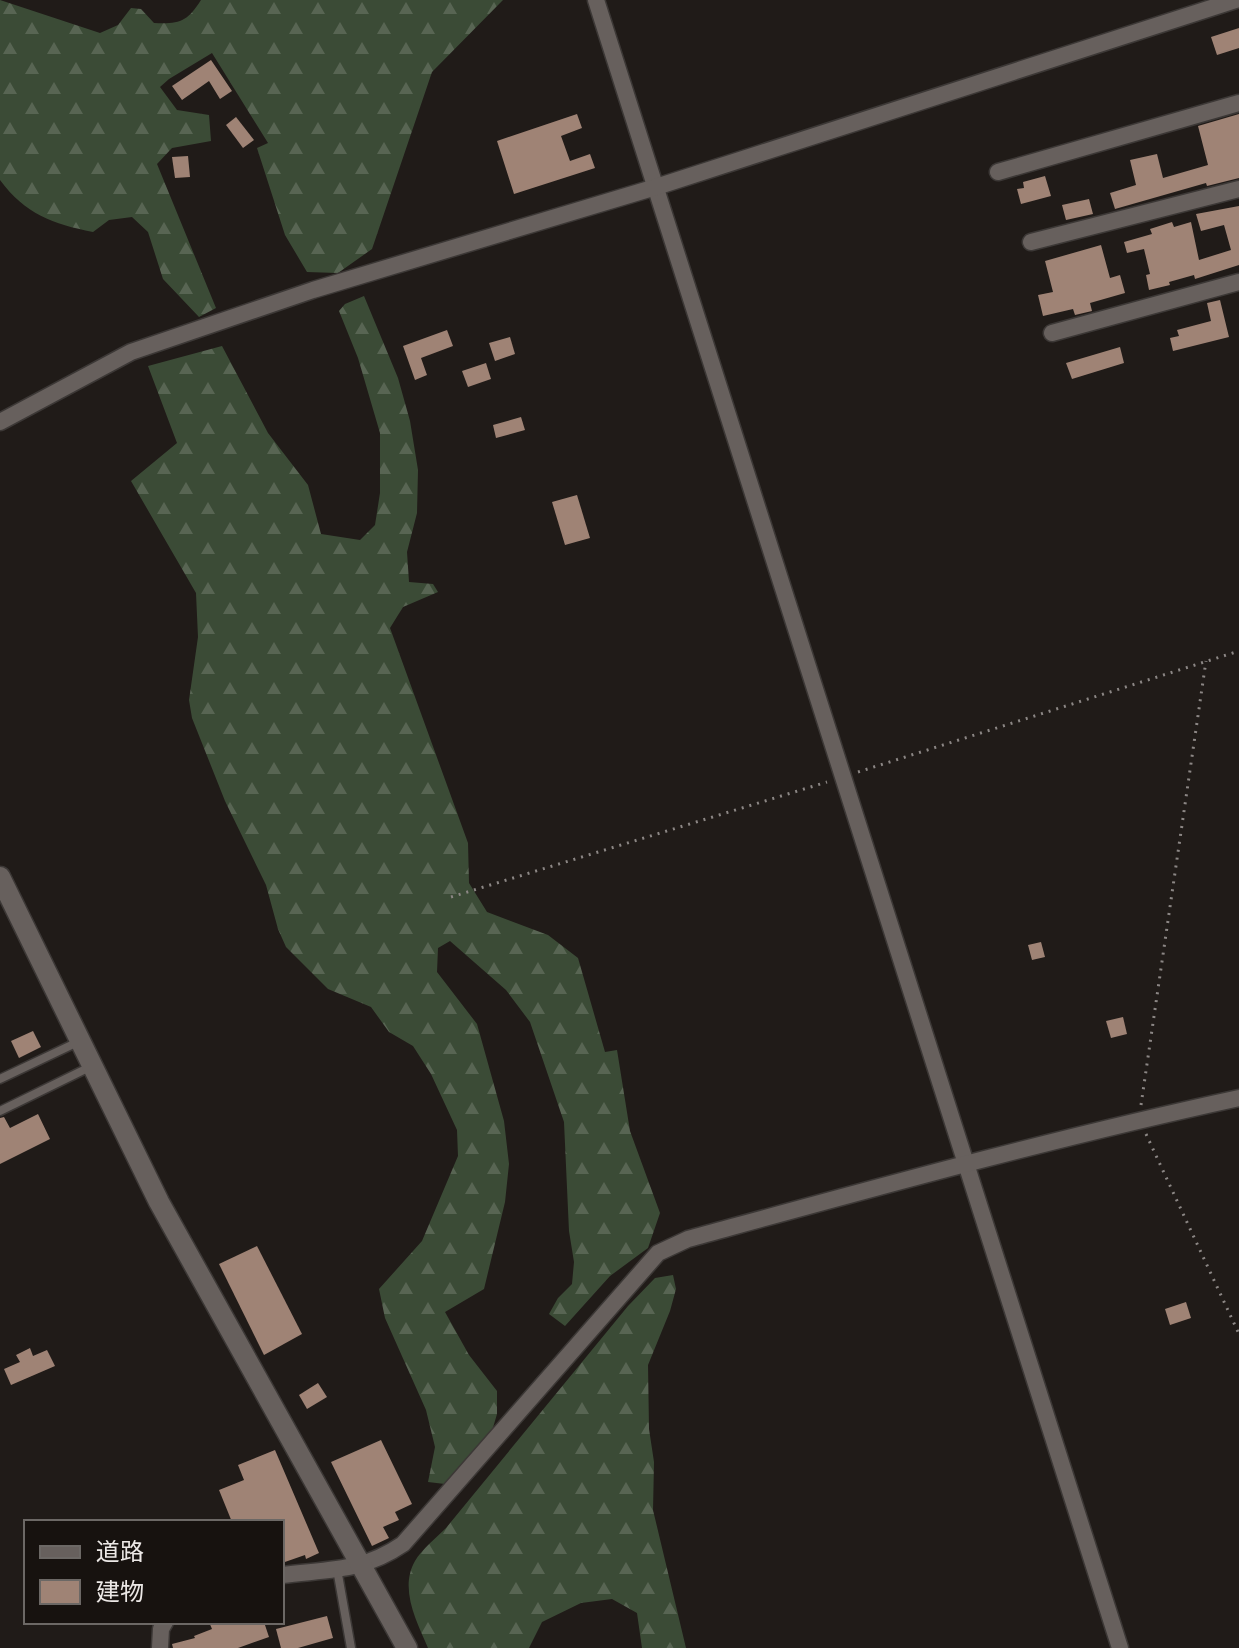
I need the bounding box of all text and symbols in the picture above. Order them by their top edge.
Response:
legend [24,1520,284,1624]
text: 道路 [96,1538,144,1566]
text: 建物 [96,1578,144,1606]

